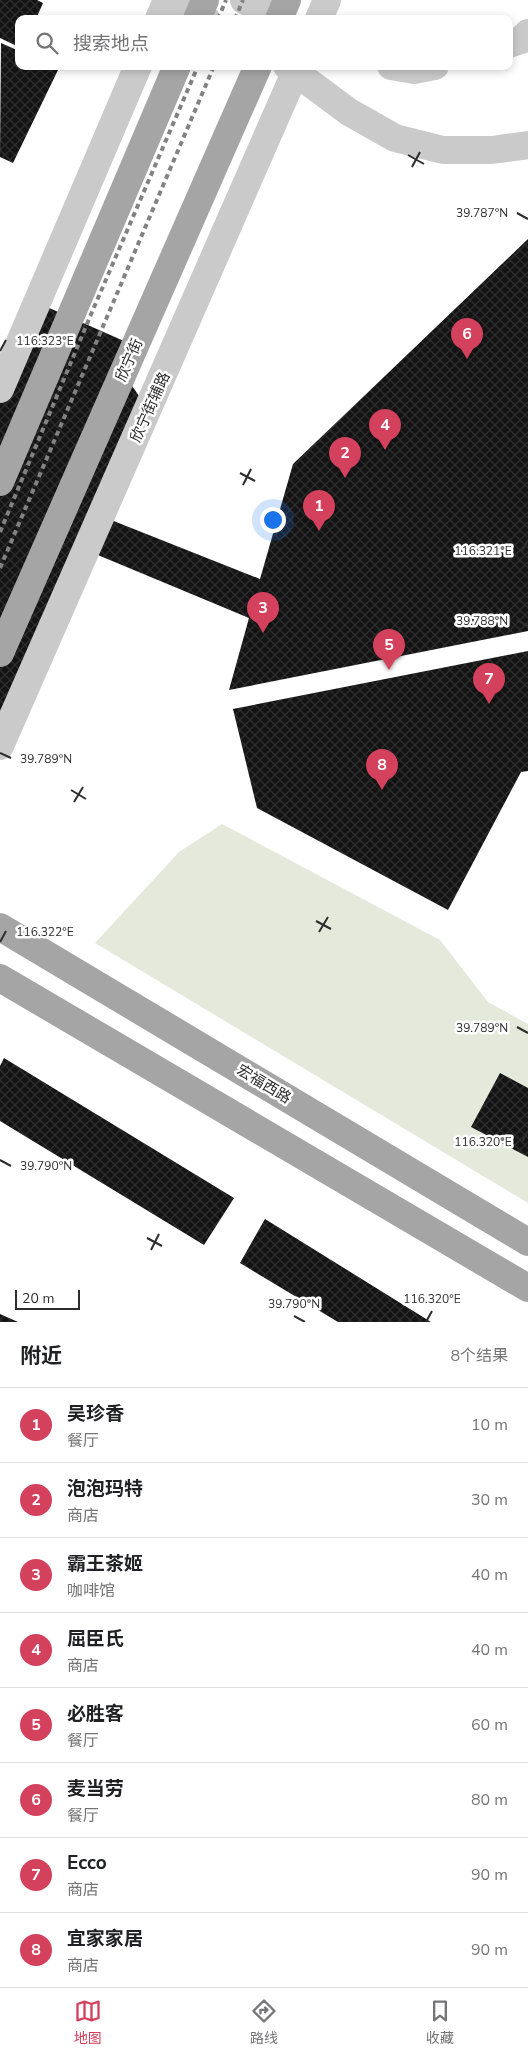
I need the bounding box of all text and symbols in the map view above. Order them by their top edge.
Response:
search box [15,15,513,70]
icon: search [33,29,61,57]
text: 搜索地点 [73,31,149,57]
text: 39.787°N [456,205,508,221]
pin: 6 [451,318,483,359]
text: 116.323°E [16,333,74,349]
street label: 欣宁街 [111,335,147,385]
street label: 欣宁街辅路 [126,369,174,445]
pin: 4 [369,409,401,450]
pin: 2 [329,437,361,478]
pin: 1 [303,490,335,531]
your location [260,507,286,533]
text: 116.321°E [454,543,512,559]
pin: 3 [247,592,279,633]
text: 39.788°N [456,613,508,629]
pin: 5 [373,629,405,670]
pin: 7 [473,663,505,704]
pin: 8 [366,749,398,790]
text: 39.789°N [20,751,72,767]
text: 116.322°E [16,924,74,940]
text: 39.789°N [456,1020,508,1036]
street label: 宏福西路 [233,1060,295,1108]
text: 116.320°E [454,1134,512,1150]
text: 39.790°N [20,1158,72,1174]
scale bar [15,1287,80,1310]
text: 20 m [22,1289,54,1308]
text: 116.320°E [403,1291,461,1307]
text: 39.790°N [268,1296,320,1312]
text: 附近 [20,1342,62,1370]
text: 8个结果 [450,1345,508,1367]
text: 吴珍香 [67,1401,124,1427]
text: 1 [31,1414,41,1436]
text: 10 m [471,1414,508,1436]
text: 餐厅 [67,1430,99,1452]
text: 泡泡玛特 [67,1476,143,1502]
text: 2 [31,1489,41,1511]
text: 30 m [471,1489,508,1511]
text: 商店 [67,1505,99,1527]
text: 霸王茶姬 [67,1551,143,1577]
text: 3 [31,1564,41,1586]
text: 40 m [471,1564,508,1586]
text: 咖啡馆 [67,1580,115,1602]
text: 屈臣氏 [67,1626,124,1652]
text: 4 [31,1639,41,1661]
text: 40 m [471,1639,508,1661]
text: 商店 [67,1655,99,1677]
text: 必胜客 [67,1701,124,1727]
text: 5 [31,1714,41,1736]
text: 60 m [471,1714,508,1736]
text: 餐厅 [67,1730,99,1752]
text: 麦当劳 [67,1776,124,1802]
text: 6 [31,1789,41,1811]
text: 80 m [471,1789,508,1811]
text: 餐厅 [67,1805,99,1827]
text: Ecco [67,1850,107,1876]
text: 7 [31,1864,41,1886]
text: 90 m [471,1864,508,1886]
text: 商店 [67,1879,99,1901]
text: 宜家家居 [67,1926,143,1952]
text: 8 [31,1939,41,1961]
text: 90 m [471,1939,508,1961]
text: 商店 [67,1955,99,1977]
tab: 地图 [74,1997,102,2048]
tab: 路线 [250,1997,278,2048]
tab: 收藏 [426,1997,454,2048]

